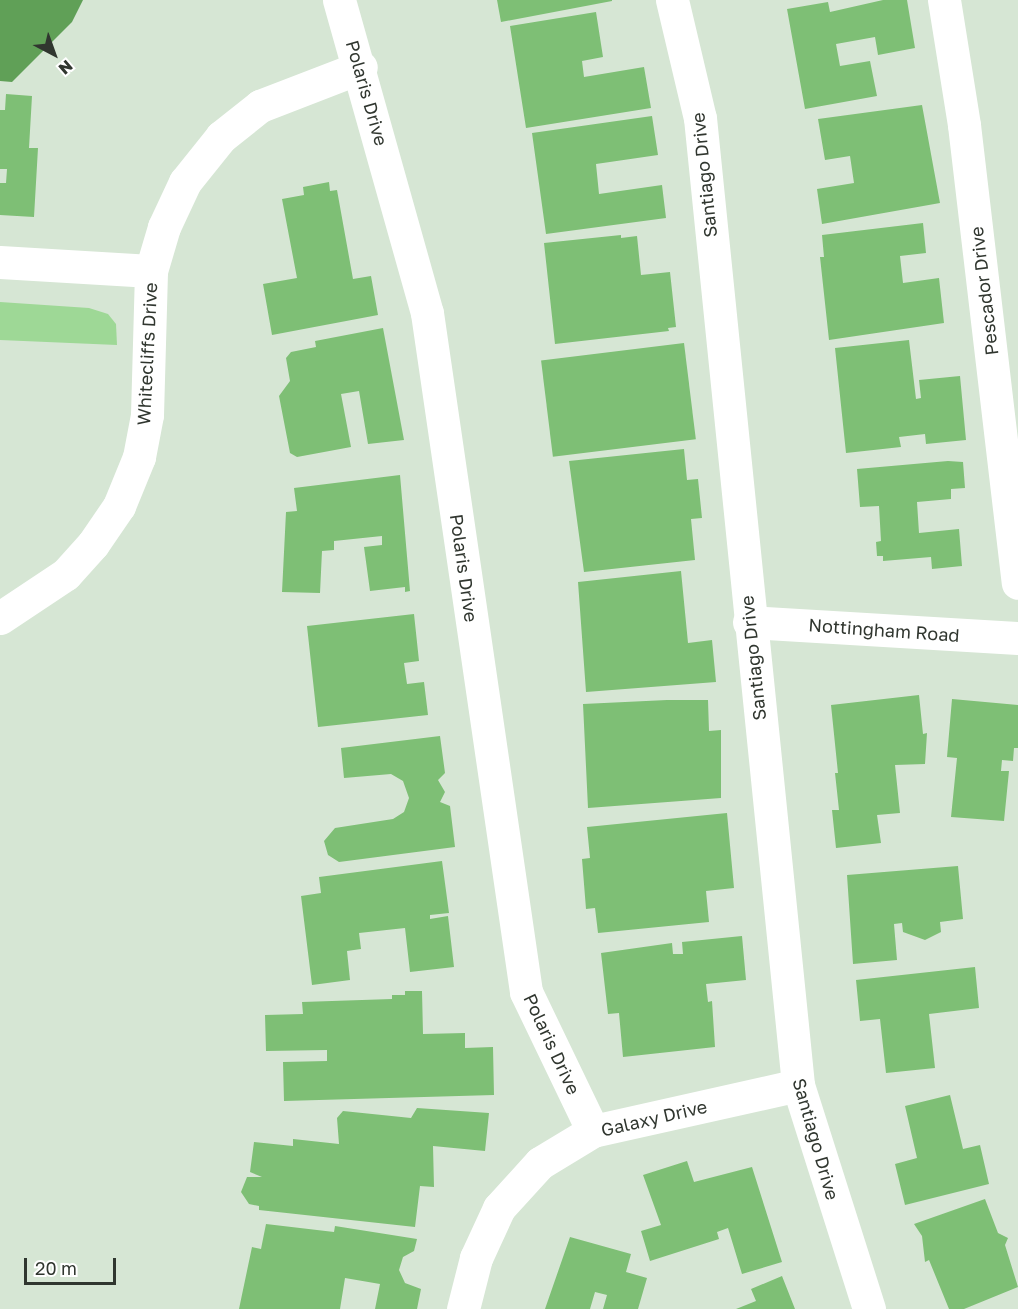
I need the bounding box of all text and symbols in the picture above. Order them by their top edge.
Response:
north arrow [24,24,84,84]
street label: Polaris Drive [342,38,392,148]
text: N [55,56,77,79]
street label: Santiago Drive [687,111,721,239]
street label: Pescador Drive [965,225,1003,357]
street label: Whitecliffs Drive [132,282,162,426]
street label: Polaris Drive [446,513,482,623]
street label: Santiago Drive [736,594,770,722]
street label: Nottingham Road [808,614,960,646]
street label: Polaris Drive [519,990,585,1098]
street label: Santiago Drive [788,1076,844,1202]
street label: Galaxy Drive [599,1095,709,1141]
scale bar [27,1246,118,1284]
text: 20 m [35,1257,77,1279]

